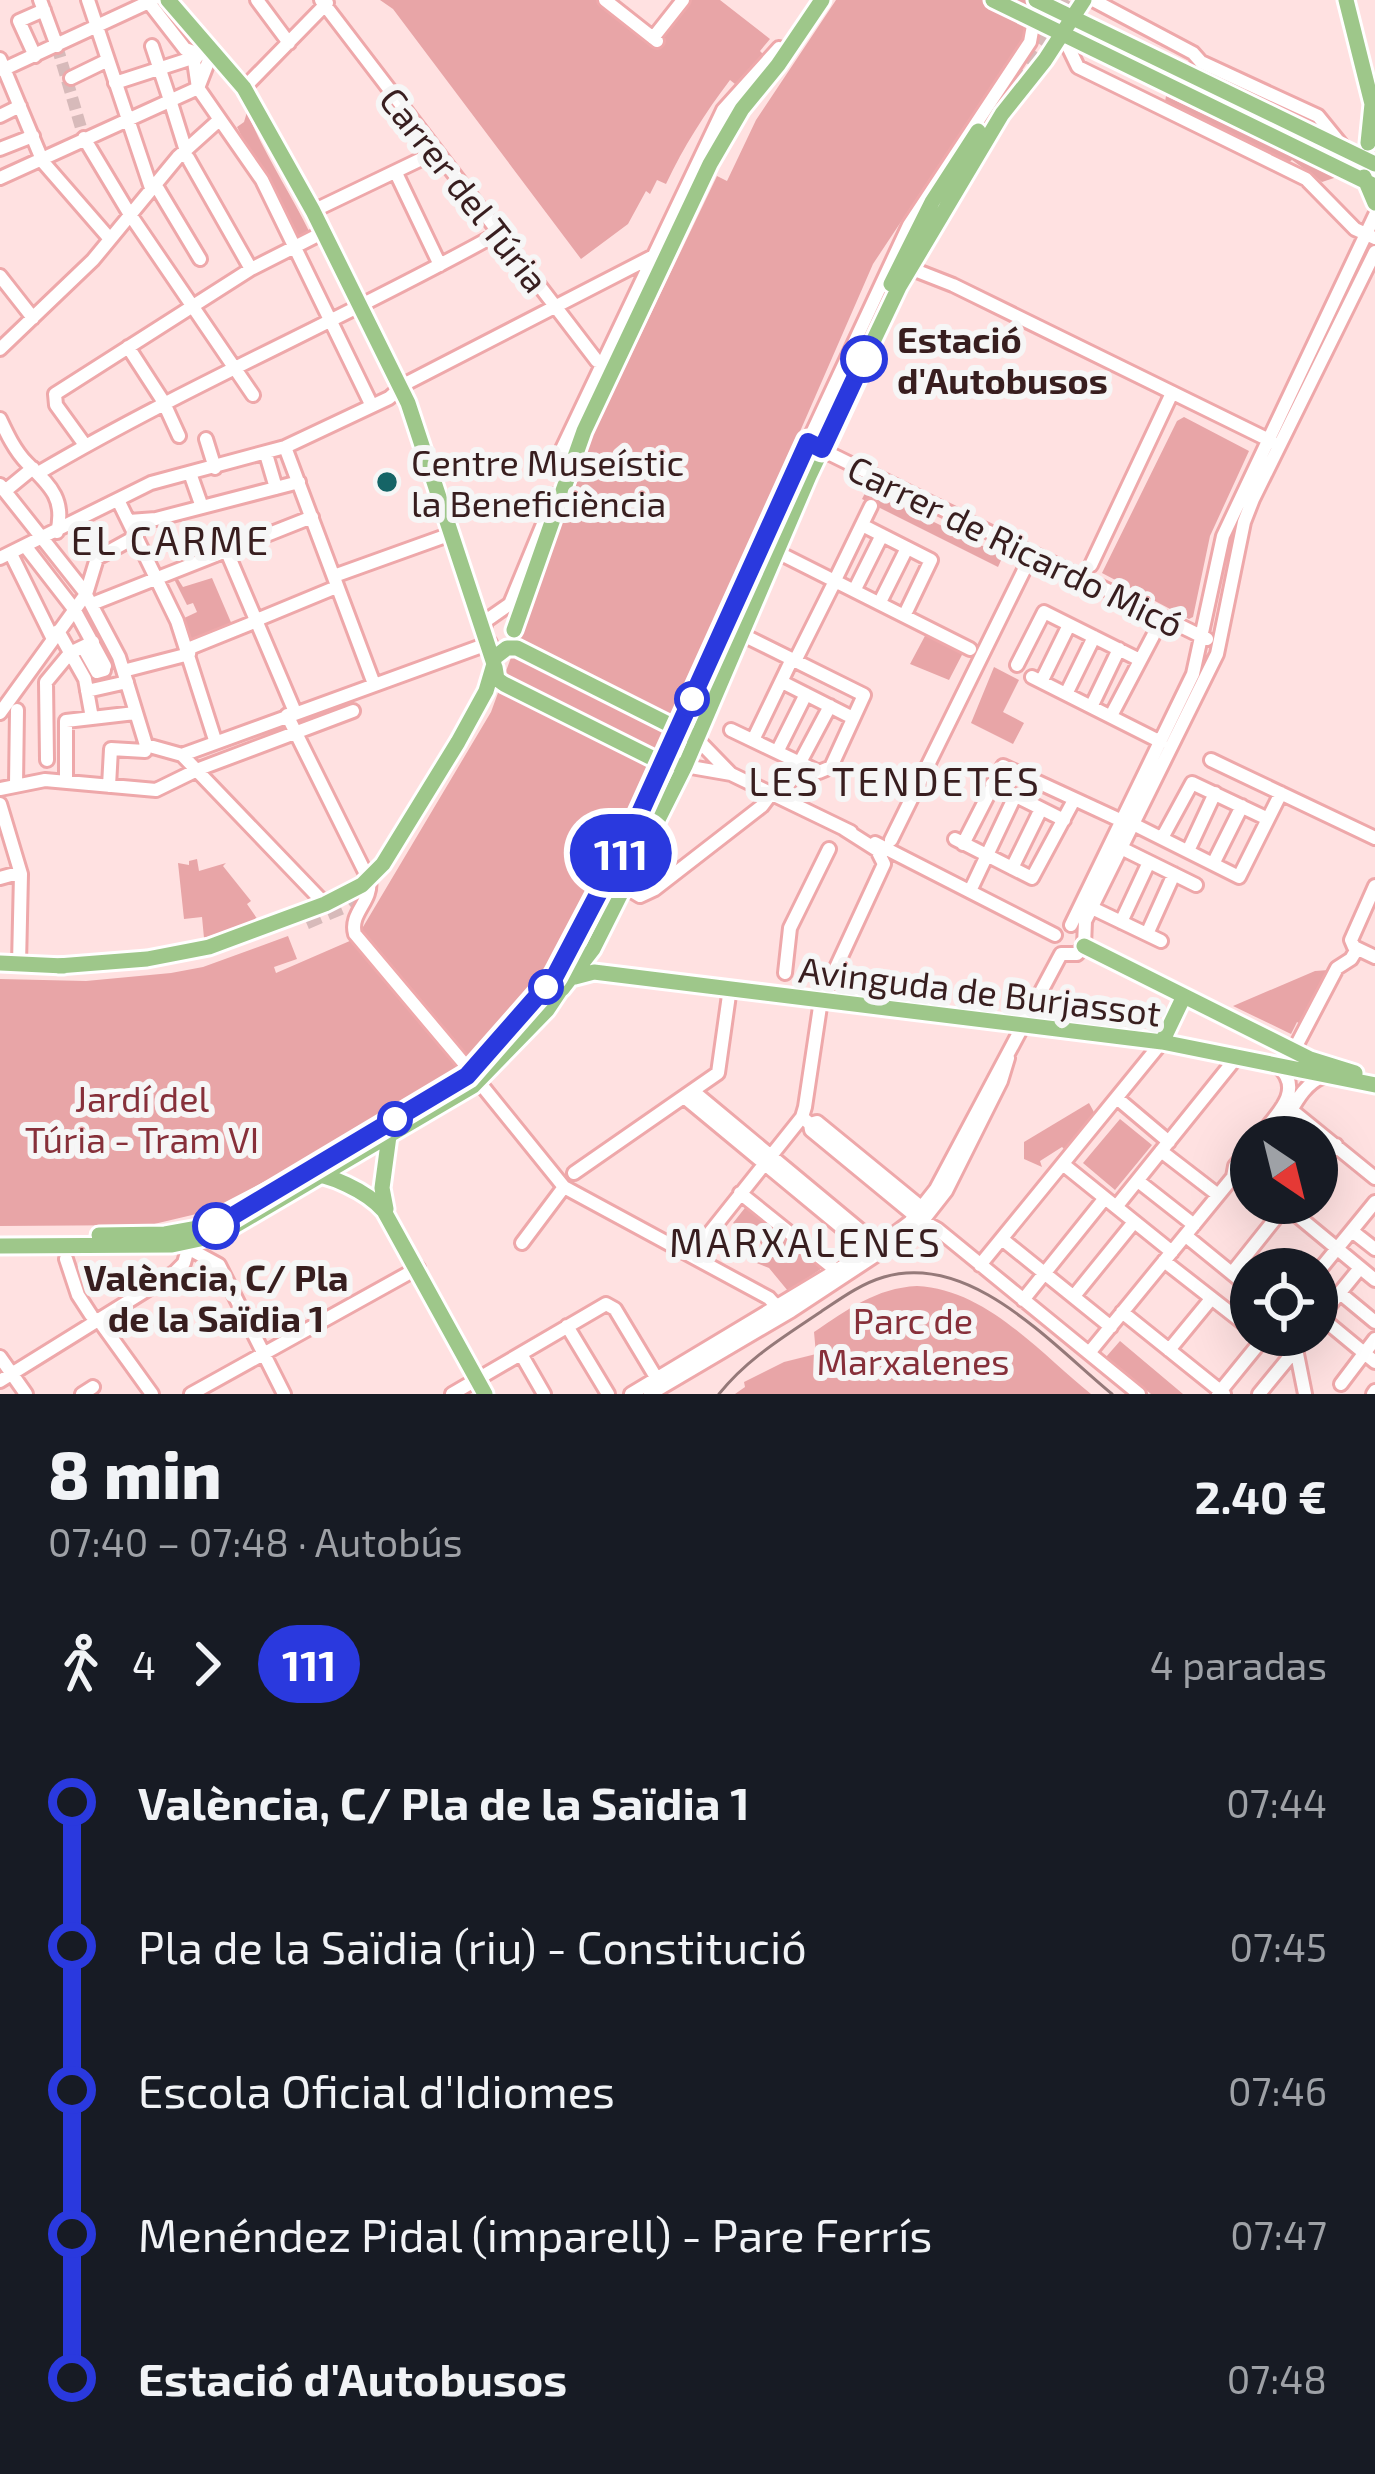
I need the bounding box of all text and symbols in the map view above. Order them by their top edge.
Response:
street label: Carrer del Túria [372,78,558,300]
place label: Estació d'Autobusos [897,317,1108,401]
marker: Estació d'Autobusos [842,337,886,381]
place label: Centre Museístic la Beneficiència [411,440,684,524]
street label: Carrer de Ricardo Micó [841,445,1191,645]
marker: Centre Museístic la Beneficiència [374,469,400,495]
district label: EL CARME [71,516,271,563]
unlabelled marker [676,683,708,715]
district label: LES TENDETES [748,757,1042,804]
line badge: 111 [552,814,690,892]
text: 111 [594,828,648,878]
street label: Avinguda de Burjassot [797,946,1163,1034]
unlabelled marker [530,971,562,1003]
park label: Jardí del Túria - Tram VI [25,1076,259,1160]
unlabelled marker [379,1103,411,1135]
north arrow [1230,1116,1338,1224]
map controls [1230,1116,1338,1356]
marker: València, C/ Pla de la Saïdia 1 [194,1204,238,1248]
district label: MARXALENES [669,1218,943,1265]
button: locate [1230,1248,1338,1356]
place label: València, C/ Pla de la Saïdia 1 [84,1255,349,1339]
park label: Parc de Marxalenes [816,1298,1010,1382]
text: 8 min [48,1433,222,1512]
text: 2.40 € [1194,1469,1327,1523]
text: 07:40 – 07:48 · Autobús [48,1518,462,1565]
icon: walk [48,1631,114,1697]
icon: forward [174,1631,240,1697]
text: 111 [282,1639,336,1689]
text: 4 [132,1641,156,1688]
text: 4 paradas [1150,1641,1327,1688]
text: València, C/ Pla de la Saïdia 1 [138,1775,750,1829]
text: 07:44 [1226,1779,1327,1826]
text: Pla de la Saïdia (riu) - Constitució [138,1919,807,1973]
text: 07:45 [1229,1923,1327,1970]
text: Escola Oficial d'Idiomes [138,2063,615,2117]
text: 07:46 [1228,2067,1327,2114]
text: Menéndez Pidal (imparell) - Pare Ferrís [138,2207,932,2261]
text: 07:47 [1230,2211,1327,2258]
text: Estació d'Autobusos [138,2351,567,2405]
text: 07:48 [1227,2355,1327,2402]

